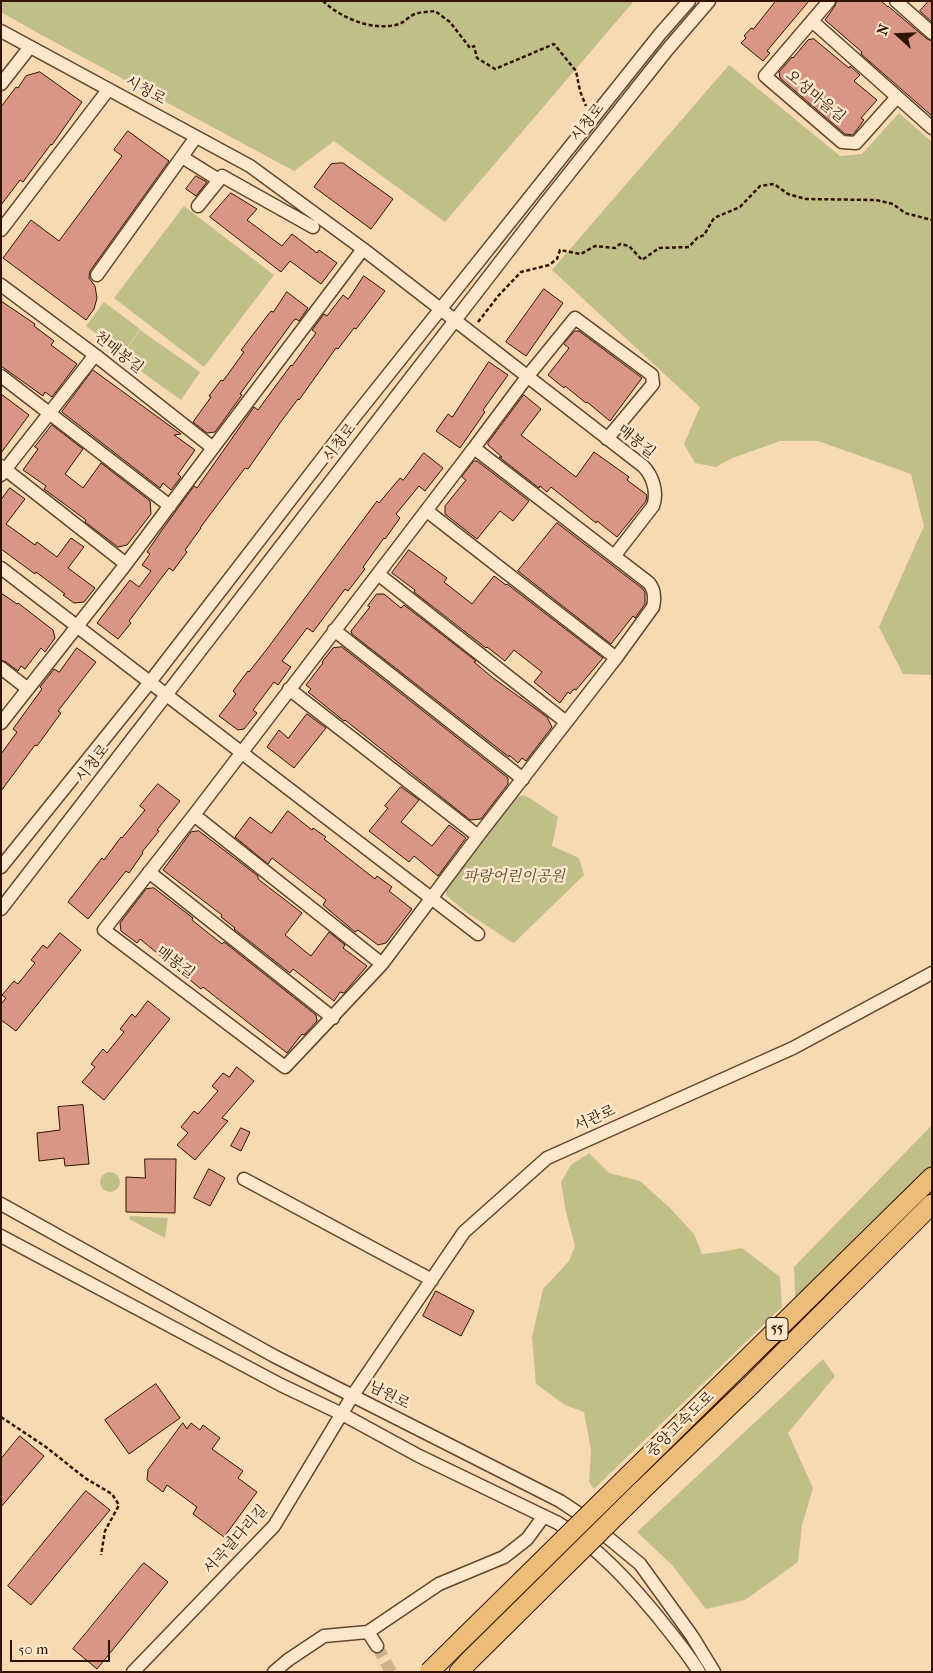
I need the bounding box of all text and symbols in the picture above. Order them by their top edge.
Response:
north arrow [873,10,923,60]
text: N [874,22,893,38]
street label: 오성마을길 [781,67,849,127]
street label: 시청로 [122,73,168,109]
street label: 시청로 [568,100,608,146]
street label: 천매봉길 [90,328,146,378]
street label: 시청로 [320,420,360,466]
street label: 매봉길 [613,421,659,463]
street label: 시청로 [73,741,113,787]
park label: 파랑어린이공원 [463,868,565,886]
street label: 매봉길 [152,943,198,983]
street label: 서관로 [571,1102,619,1136]
road number: 55 [766,1318,788,1340]
street label: 남원로 [366,1378,412,1414]
street label: 중앙고속도로 [643,1388,719,1462]
street label: 서곡널다리길 [200,1502,272,1578]
scale bar [12,1630,112,1662]
text: 50 m [18,1640,48,1658]

